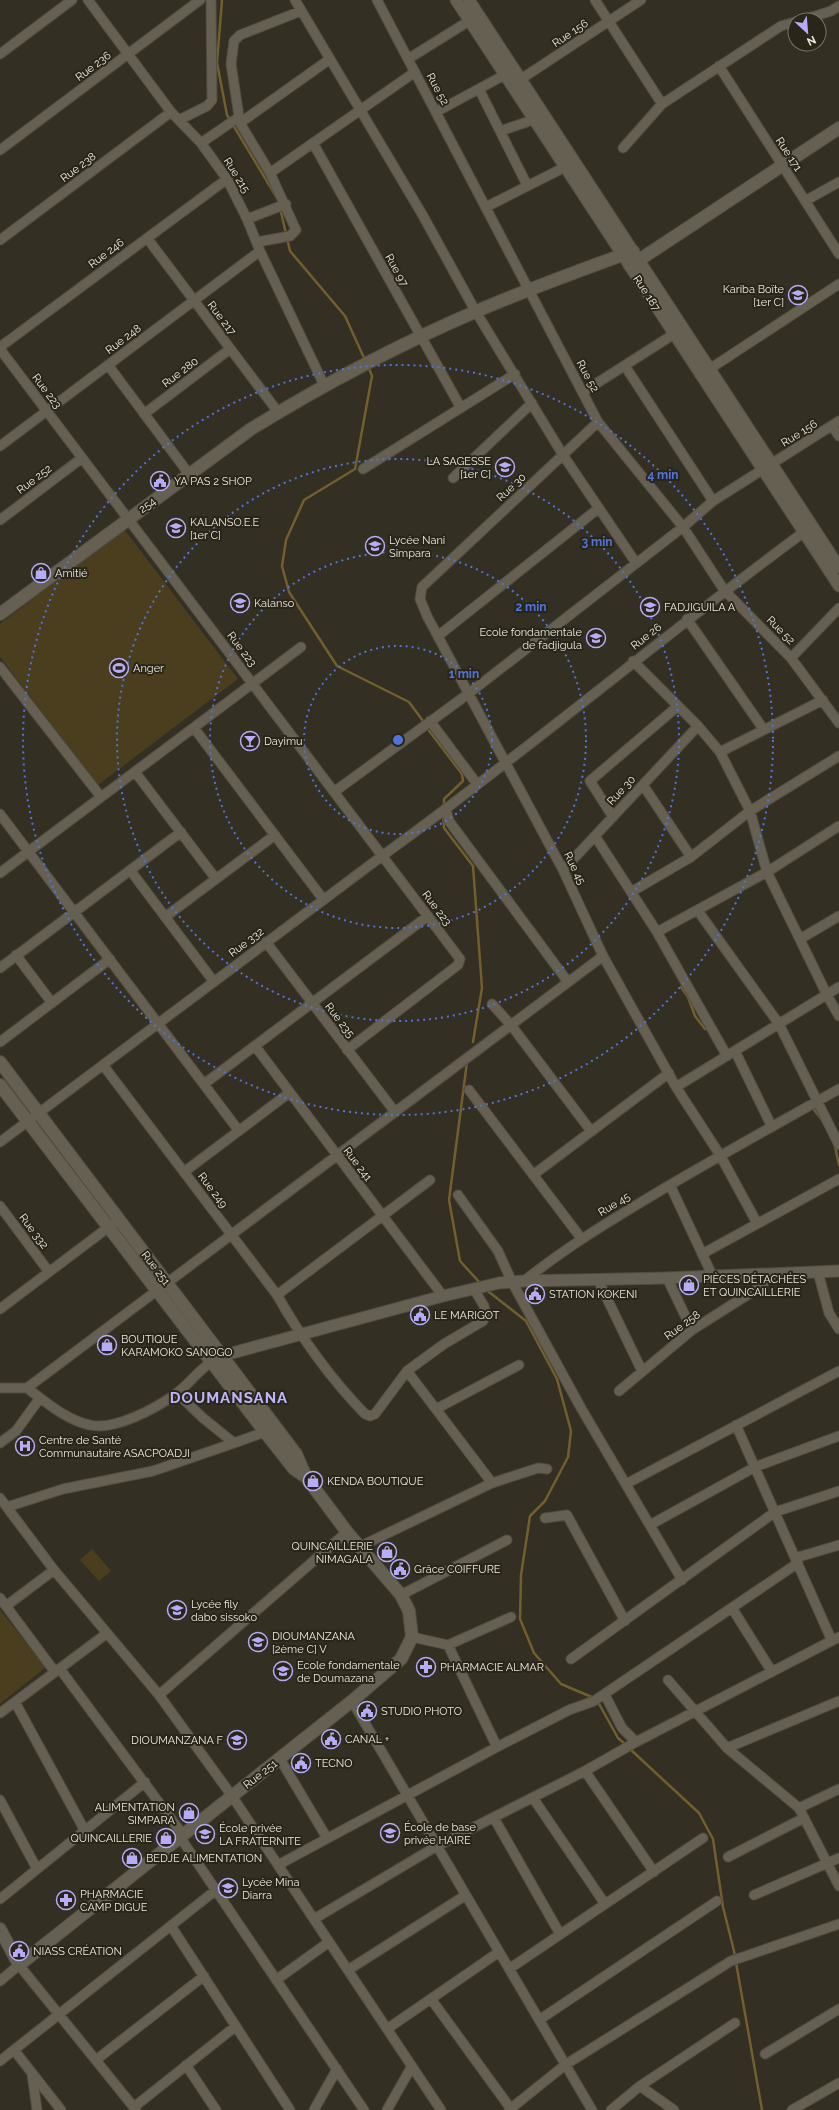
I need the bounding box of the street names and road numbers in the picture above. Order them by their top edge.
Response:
street label: Rue 156 [550,17,591,50]
street label: Rue 236 [73,49,114,84]
street label: Rue 52 [424,71,452,108]
street label: Rue 171 [773,135,805,174]
street label: Rue 238 [58,150,99,185]
street label: Rue 215 [221,155,253,195]
street label: Rue 246 [86,236,127,271]
street label: Rue 97 [382,252,411,289]
street label: Rue 187 [630,273,663,314]
street label: Rue 217 [205,299,239,338]
street label: Rue 248 [103,322,144,357]
street label: Rue 280 [160,354,201,390]
street label: Rue 52 [574,358,602,395]
street label: Rue 223 [29,371,64,411]
street label: Rue 156 [779,417,820,450]
street label: Rue 252 [14,462,55,497]
street label: Rue 30 [494,470,529,504]
street label: 254 [136,495,158,516]
street label: Rue 52 [764,614,798,647]
street label: Rue 26 [628,620,664,652]
street label: Rue 223 [224,629,259,669]
street label: Rue 30 [605,773,638,808]
street label: Rue 45 [561,850,588,887]
street label: Rue 223 [419,888,454,928]
street label: Rue 332 [226,925,267,960]
street label: Rue 235 [322,1000,357,1040]
street label: Rue 241 [341,1145,375,1184]
street label: Rue 249 [195,1170,230,1211]
street label: Rue 45 [596,1190,633,1219]
street label: Rue 332 [16,1211,51,1252]
street label: Rue 251 [139,1249,173,1288]
street label: Rue 258 [662,1308,703,1343]
street label: Rue 251 [241,1757,280,1792]

